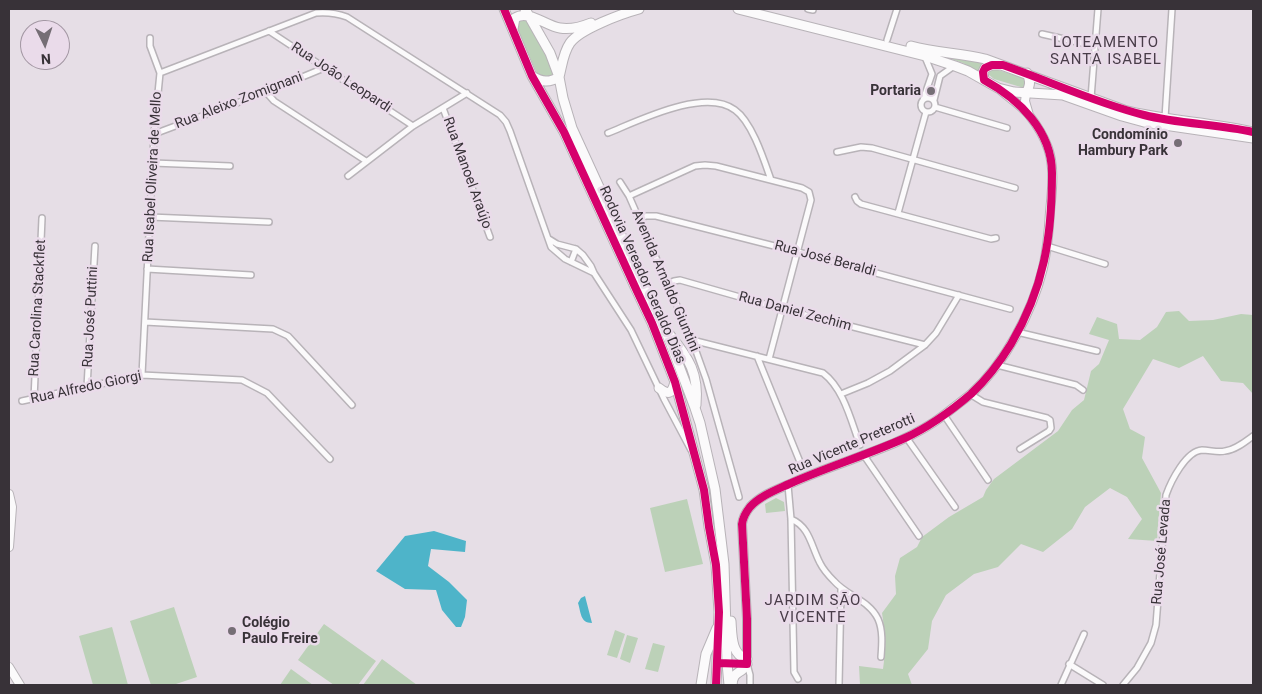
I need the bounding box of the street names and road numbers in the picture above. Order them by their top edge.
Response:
street label: Rua João Leopardi [288,39,394,117]
street label: Rua Aleixo Zomignani [173,69,305,133]
street label: Rua Isabel Oliveira de Mello [140,91,166,263]
street label: Rua Manoel Araújo [439,115,495,231]
street label: Rodovia Vereador Geraldo Dias [595,184,689,366]
street label: Avenida Arnaldo Giuntini [627,208,703,354]
street label: Rua José Beraldi [773,237,877,281]
street label: Rua Carolina Stackflet [26,239,50,377]
street label: Rua José Puttini [80,266,102,368]
street label: Rua Daniel Zechim [737,289,853,335]
street label: Rua Alfredo Giorgi [29,368,143,408]
street label: Rua Vicente Preterotti [786,411,918,479]
street label: Rua José Levada [1149,498,1175,606]

